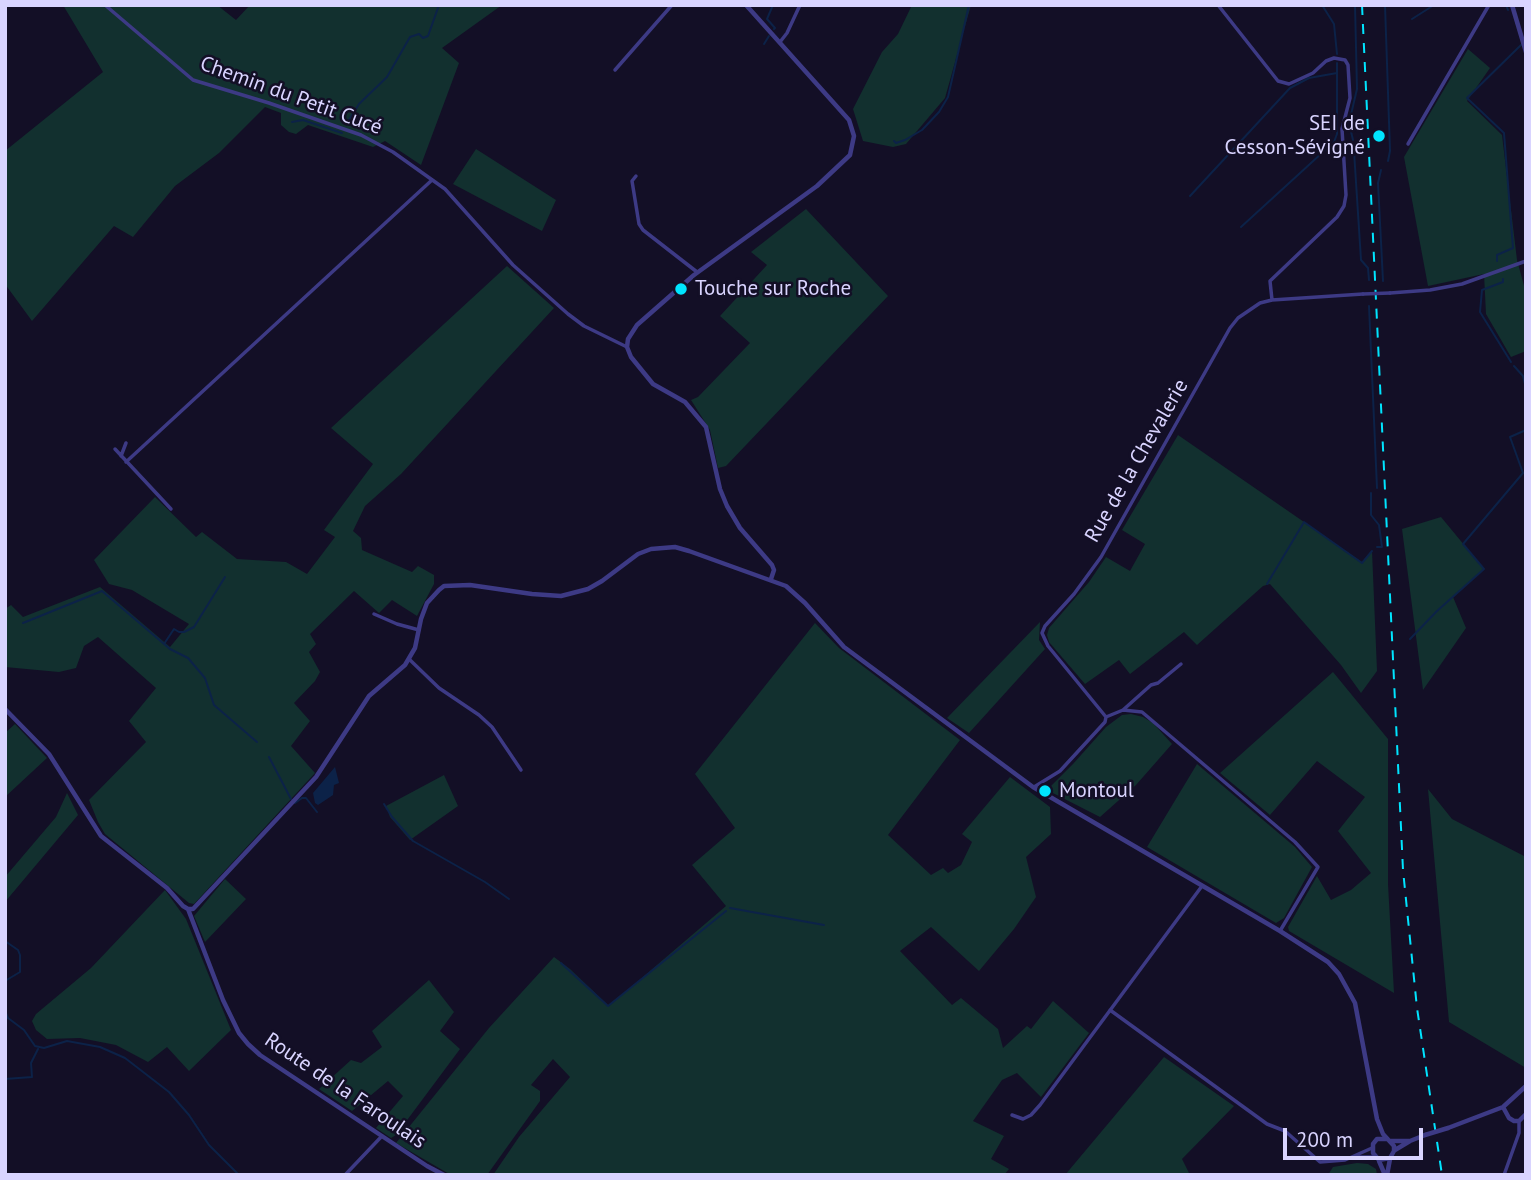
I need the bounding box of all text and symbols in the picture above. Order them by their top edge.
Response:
street label: Chemin du Petit Cucé [197,51,385,141]
place label: SEI de Cesson-Sévigné [1225,111,1365,161]
marker: SEI de Cesson-Sévigné [1371,128,1387,144]
place label: Touche sur Roche [695,276,851,302]
marker: Touche sur Roche [673,281,689,297]
street label: Rue de la Chevalerie [1080,375,1194,547]
place label: Montoul [1059,778,1134,804]
marker: Montoul [1037,783,1053,799]
street label: Route de la Faroulais [260,1028,430,1154]
scale bar [1286,1114,1426,1158]
text: 200 m [1296,1126,1353,1153]

